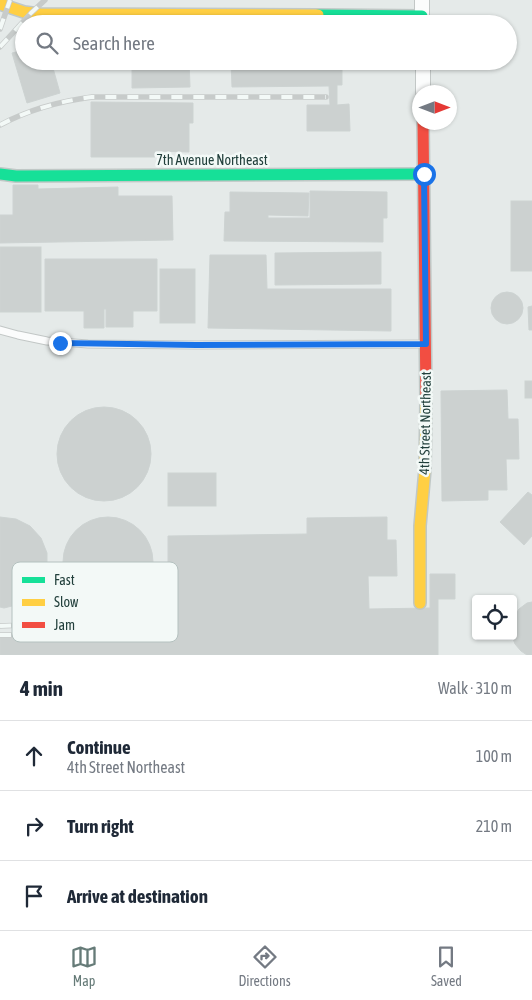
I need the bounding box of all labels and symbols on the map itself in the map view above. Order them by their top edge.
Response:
north arrow [412,85,457,130]
street label: 7th Avenue Northeast [156,152,268,168]
route start [413,163,436,186]
route end [49,332,72,355]
street label: 4th Street Northeast [416,371,434,475]
legend [12,562,178,642]
text: Fast [54,572,75,588]
text: Slow [54,594,79,610]
text: Jam [54,617,75,633]

